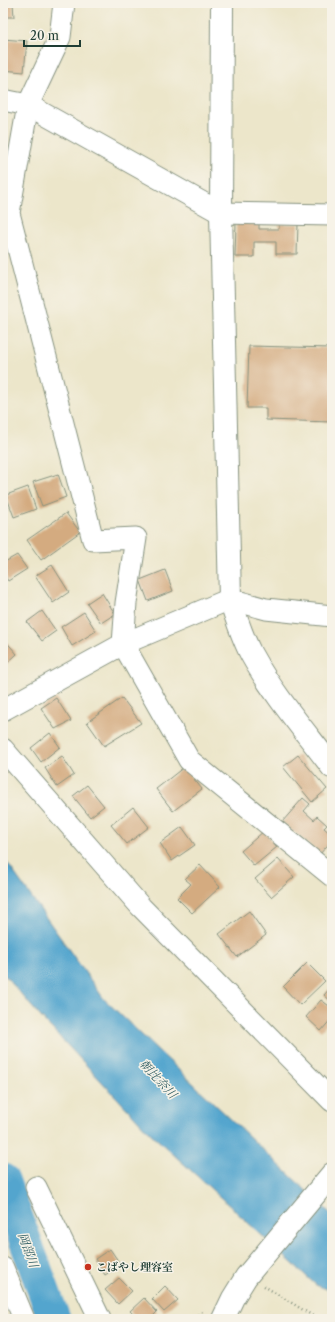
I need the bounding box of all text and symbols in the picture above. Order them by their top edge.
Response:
scale bar [24,22,80,48]
text: 20 m [30,28,59,43]
water label: 朝比奈川 [137,1056,182,1103]
water label: 岡部川 [15,1230,42,1271]
place label: こばやし理容室 [96,1260,173,1274]
marker: こばやし理容室 [83,1262,93,1272]

